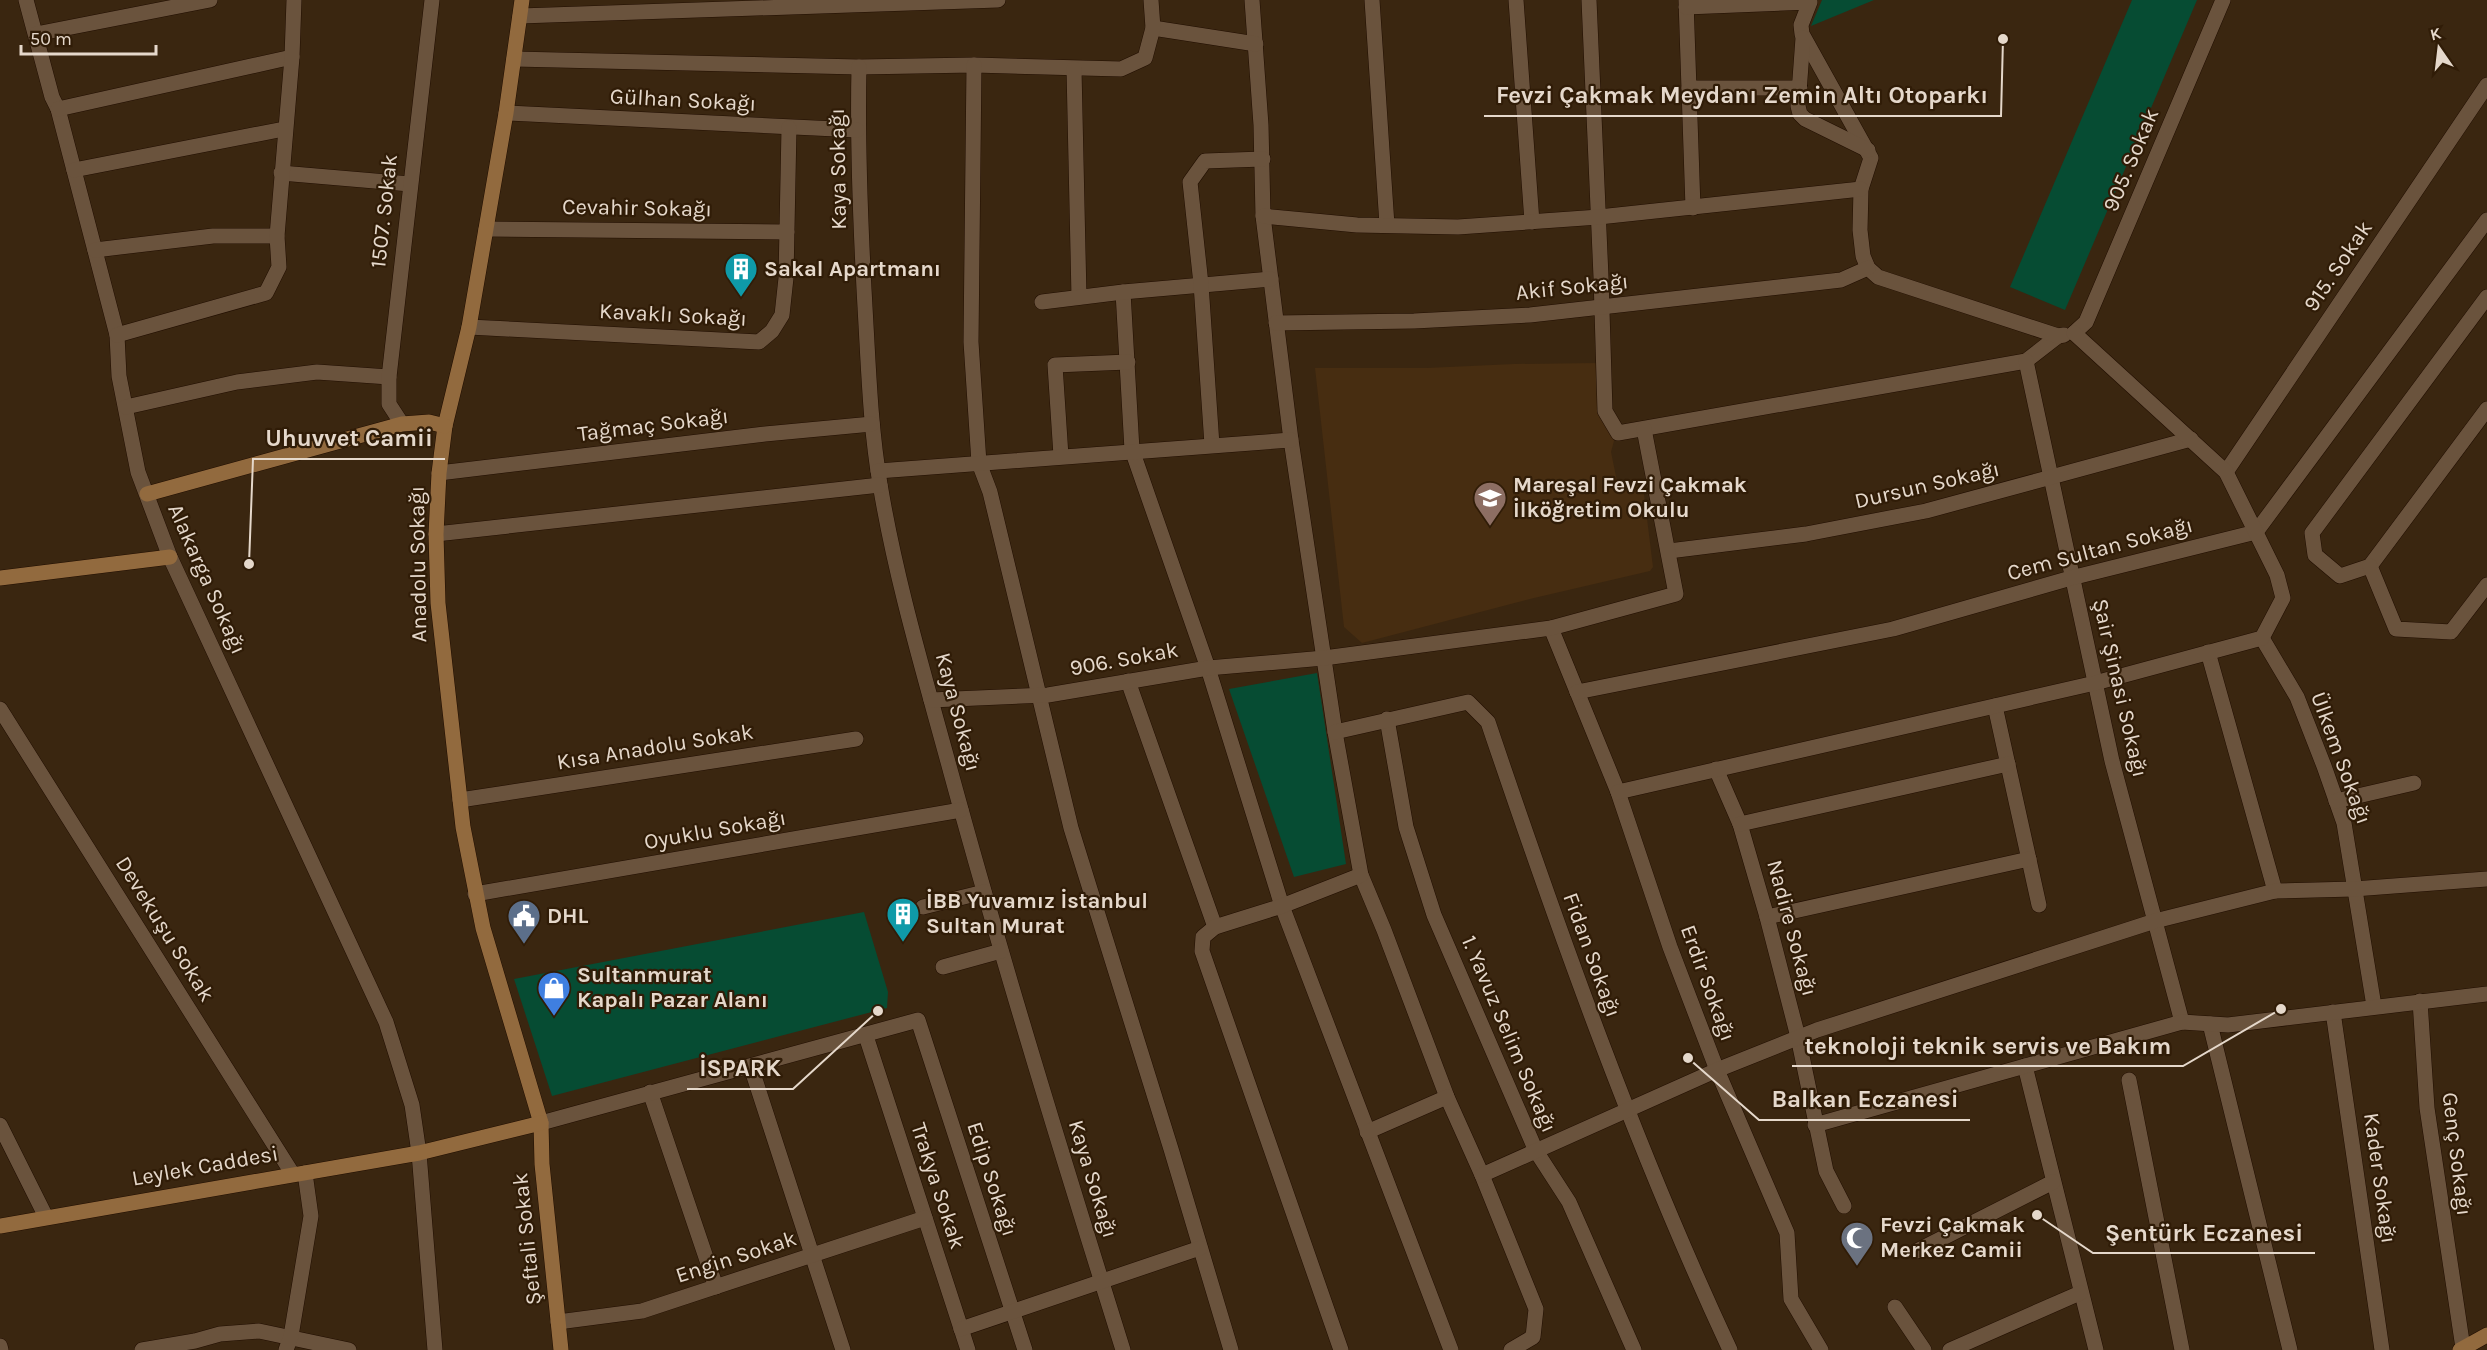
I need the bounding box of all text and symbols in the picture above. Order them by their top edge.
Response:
scale bar [21,18,156,56]
north arrow [2409,18,2469,78]
text: K [2428,23,2443,44]
text: 50 m [30,28,72,50]
callout: Fevzi Çakmak Meydanı Zemin Altı Otoparkı [1484,74,2001,116]
text: Fevzi Çakmak Meydanı Zemin Altı Otoparkı [1496,81,1988,109]
street label: Gülhan Sokağı [609,83,757,117]
street label: 905. Sokak [2098,104,2164,216]
street label: Kaya Sokağı [824,108,852,230]
street label: 1507. Sokak [365,153,403,269]
street label: Cevahir Sokağı [562,194,712,222]
street label: 915. Sokak [2298,216,2378,316]
building icon: Sakal Apartmanı [723,251,759,298]
place label: Sakal Apartmanı [764,256,941,282]
street label: Akif Sokağı [1514,268,1630,306]
street label: Kavaklı Sokağı [599,298,747,332]
street label: Tağmaç Sokağı [576,403,730,447]
callout: Uhuvvet Camii [253,417,445,459]
text: Uhuvvet Camii [265,424,433,452]
street label: Dursun Sokağı [1852,456,2002,514]
place label: Mareşal Fevzi Çakmak İlköğretim Okulu [1513,472,1747,523]
school or university icon: Mareşal Fevzi Çakmak İlköğretim Okulu [1472,480,1508,527]
street label: Anadolu Sokağı [404,485,432,643]
street label: Alakarga Sokağı [162,500,252,658]
street label: Cem Sultan Sokağı [2004,512,2196,586]
street label: Şair Şinasi Sokağı [2087,596,2153,780]
street label: 906. Sokak [1068,637,1180,681]
street label: Kaya Sokağı [930,650,986,774]
street label: Ülkem Sokağı [2305,688,2377,828]
street label: Kısa Anadolu Sokak [555,719,755,775]
street label: Oyuklu Sokağı [642,805,788,855]
street label: Devekuşu Sokak [110,852,220,1006]
street label: Nadire Sokağı [1761,857,1823,999]
place label: İBB Yuvamız İstanbul Sultan Murat [926,888,1148,939]
street label: Fidan Sokağı [1557,889,1627,1021]
building icon: İBB Yuvamız İstanbul Sultan Murat [885,896,921,943]
public building icon: DHL [506,898,542,945]
place label: DHL [547,903,589,929]
street label: Erdir Sokağı [1675,921,1741,1045]
street label: 1. Yavuz Selim Sokağı [1456,932,1562,1136]
place label: Sultanmurat Kapalı Pazar Alanı [577,962,768,1013]
shop icon: Sultanmurat Kapalı Pazar Alanı [536,970,572,1017]
callout: teknoloji teknik servis ve Bakım [1792,1024,2183,1066]
text: teknoloji teknik servis ve Bakım [1805,1032,2171,1060]
callout: İSPARK [687,1047,793,1089]
text: İSPARK [699,1054,781,1082]
callout: Balkan Eczanesi [1759,1078,1970,1120]
text: Balkan Eczanesi [1771,1085,1959,1113]
street label: Genç Sokağı [2437,1091,2477,1217]
street label: Kader Sokağı [2358,1111,2402,1245]
street label: Kaya Sokağı [1063,1117,1123,1241]
street label: Edip Sokağı [961,1118,1023,1240]
street label: Trakya Sokak [905,1120,971,1252]
street label: Leylek Caddesi [130,1140,280,1192]
street label: Şeftali Sokak [507,1172,547,1306]
callout: Şentürk Eczanesi [2093,1211,2315,1253]
place label: Fevzi Çakmak Merkez Camii [1880,1212,2025,1263]
text: Şentürk Eczanesi [2105,1219,2303,1247]
mosque icon: Fevzi Çakmak Merkez Camii [1839,1220,1875,1267]
street label: Engin Sokak [672,1225,800,1289]

